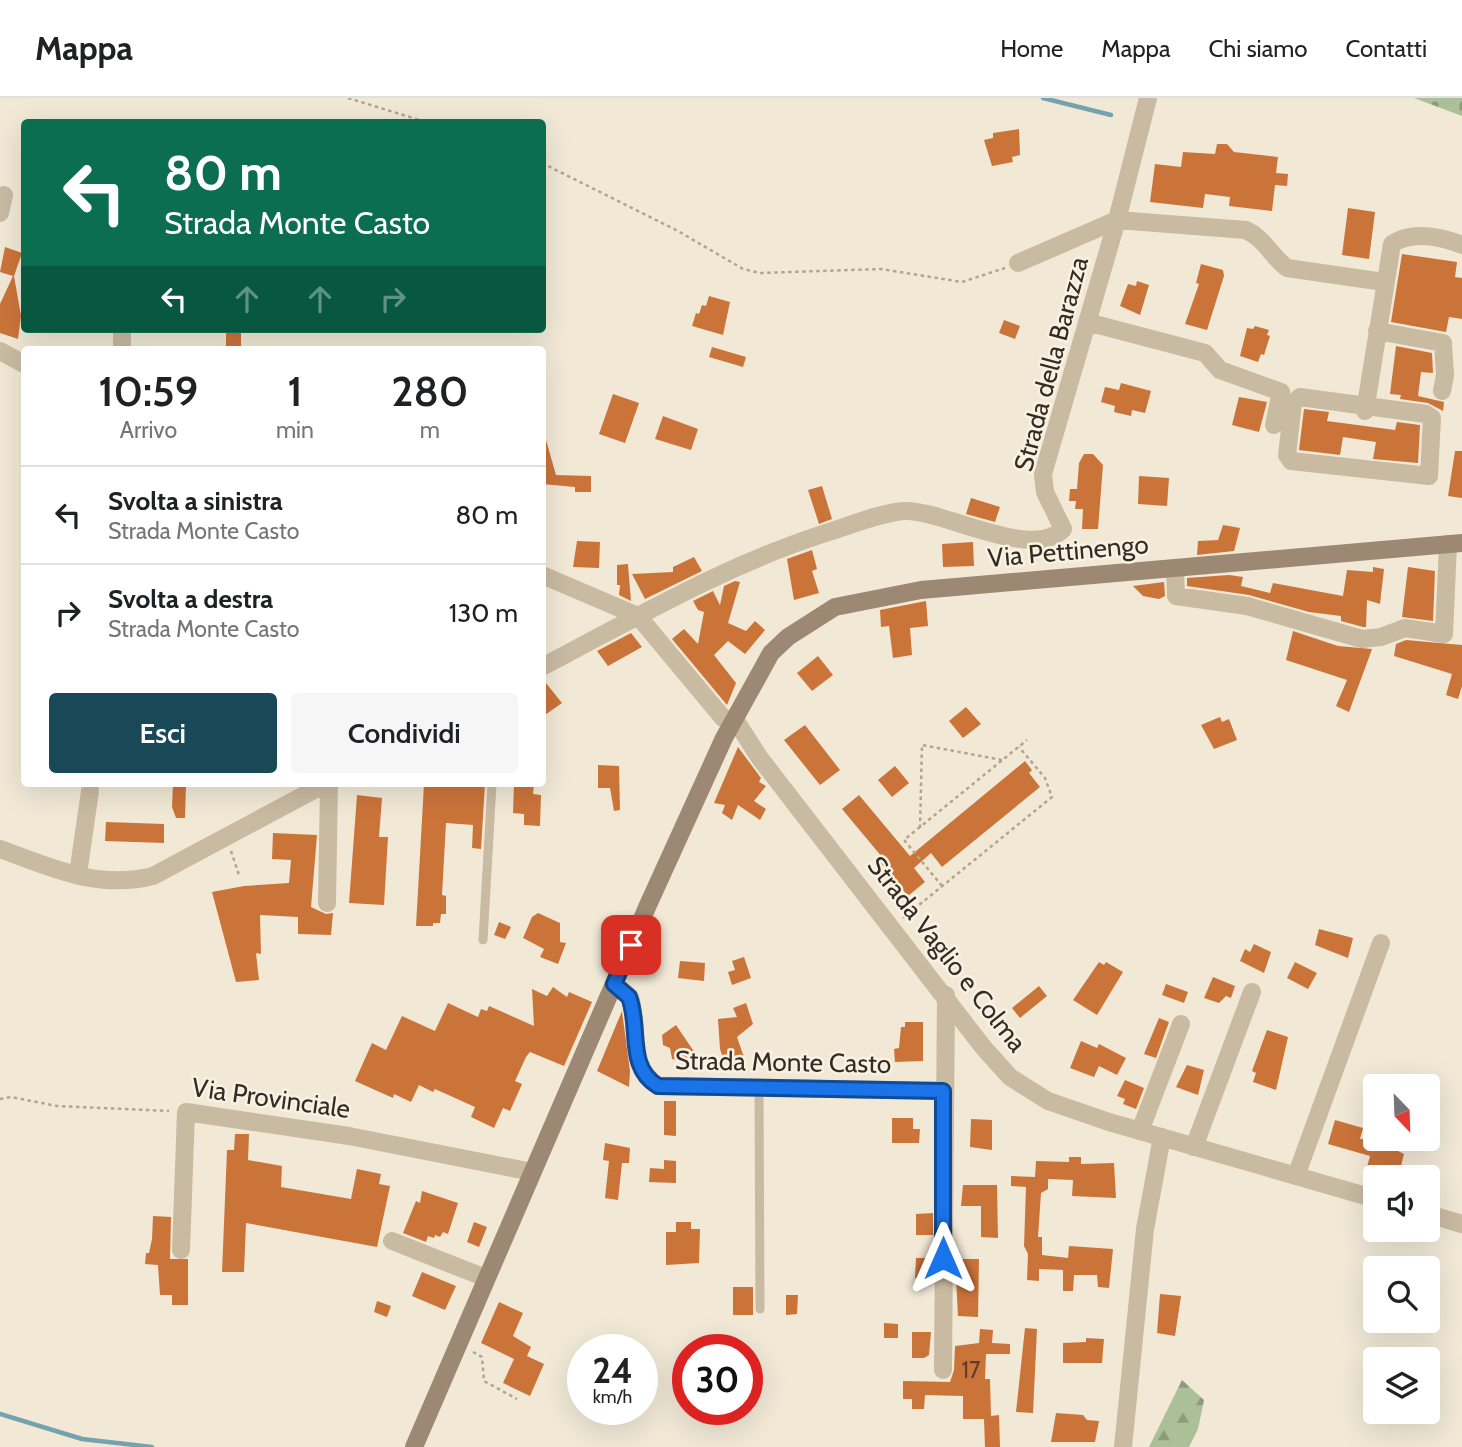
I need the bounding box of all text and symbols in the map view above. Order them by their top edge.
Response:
text: Mappa [35,28,133,68]
text: Home [1000,34,1063,63]
text: Mappa [1101,34,1170,63]
text: Chi siamo [1208,34,1307,63]
text: Contatti [1345,34,1427,63]
text: 80 m [164,143,282,202]
icon: left [49,147,140,238]
text: Strada Monte Casto [164,203,430,242]
street label: Strada della Barazza [1007,253,1095,475]
icon: left [155,280,193,318]
icon: ahead [228,280,266,318]
icon: ahead [301,280,339,318]
icon: right [374,280,412,318]
text: 10:59 [99,365,198,417]
text: 1 [287,365,302,417]
text: 280 [391,365,468,417]
text: Arrivo [120,416,177,444]
text: min [276,416,314,444]
text: m [420,416,440,444]
text: Svolta a sinistra [108,485,283,517]
icon: left [49,496,87,534]
text: 80 m [455,499,518,531]
text: Strada Monte Casto [108,517,299,545]
street label: Via Pettinengo [986,528,1150,574]
text: Svolta a destra [108,583,273,615]
icon: right [49,594,87,632]
text: 130 m [449,597,518,629]
text: Strada Monte Casto [108,615,299,643]
button: Esci [49,693,277,773]
button: Condividi [291,693,518,773]
street label: Strada Vaglio e Colma [861,850,1034,1059]
pin [601,915,661,975]
icon: arrive [612,926,650,964]
street label: Strada Monte Casto [675,1044,891,1080]
street label: Via Provinciale [190,1071,352,1125]
north arrow [1363,1074,1440,1152]
map controls [1363,1074,1440,1424]
button: sound [1363,1165,1440,1242]
position arrow [906,1221,980,1295]
button: search [1363,1256,1440,1333]
speed limit sign: 30 [672,1334,763,1425]
button: layers [1363,1347,1440,1424]
text: 24 [592,1349,633,1392]
house number: 17 [961,1356,981,1384]
text: km/h [593,1386,632,1408]

